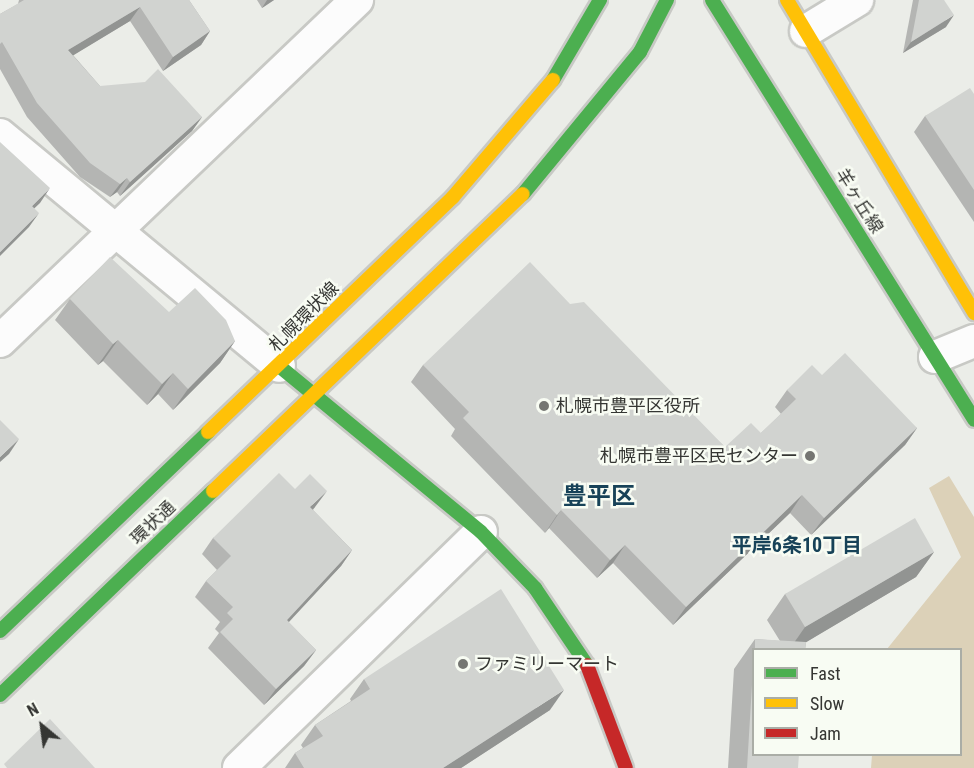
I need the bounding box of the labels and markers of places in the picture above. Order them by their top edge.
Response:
place label: 札幌市豊平区役所 [556,395,700,417]
marker: 札幌市豊平区役所 [537,399,551,413]
place label: 札幌市豊平区民センター [600,445,798,467]
marker: 札幌市豊平区民センター [803,449,817,463]
place label: ファミリーマート [475,653,619,675]
marker: ファミリーマート [456,657,470,671]

